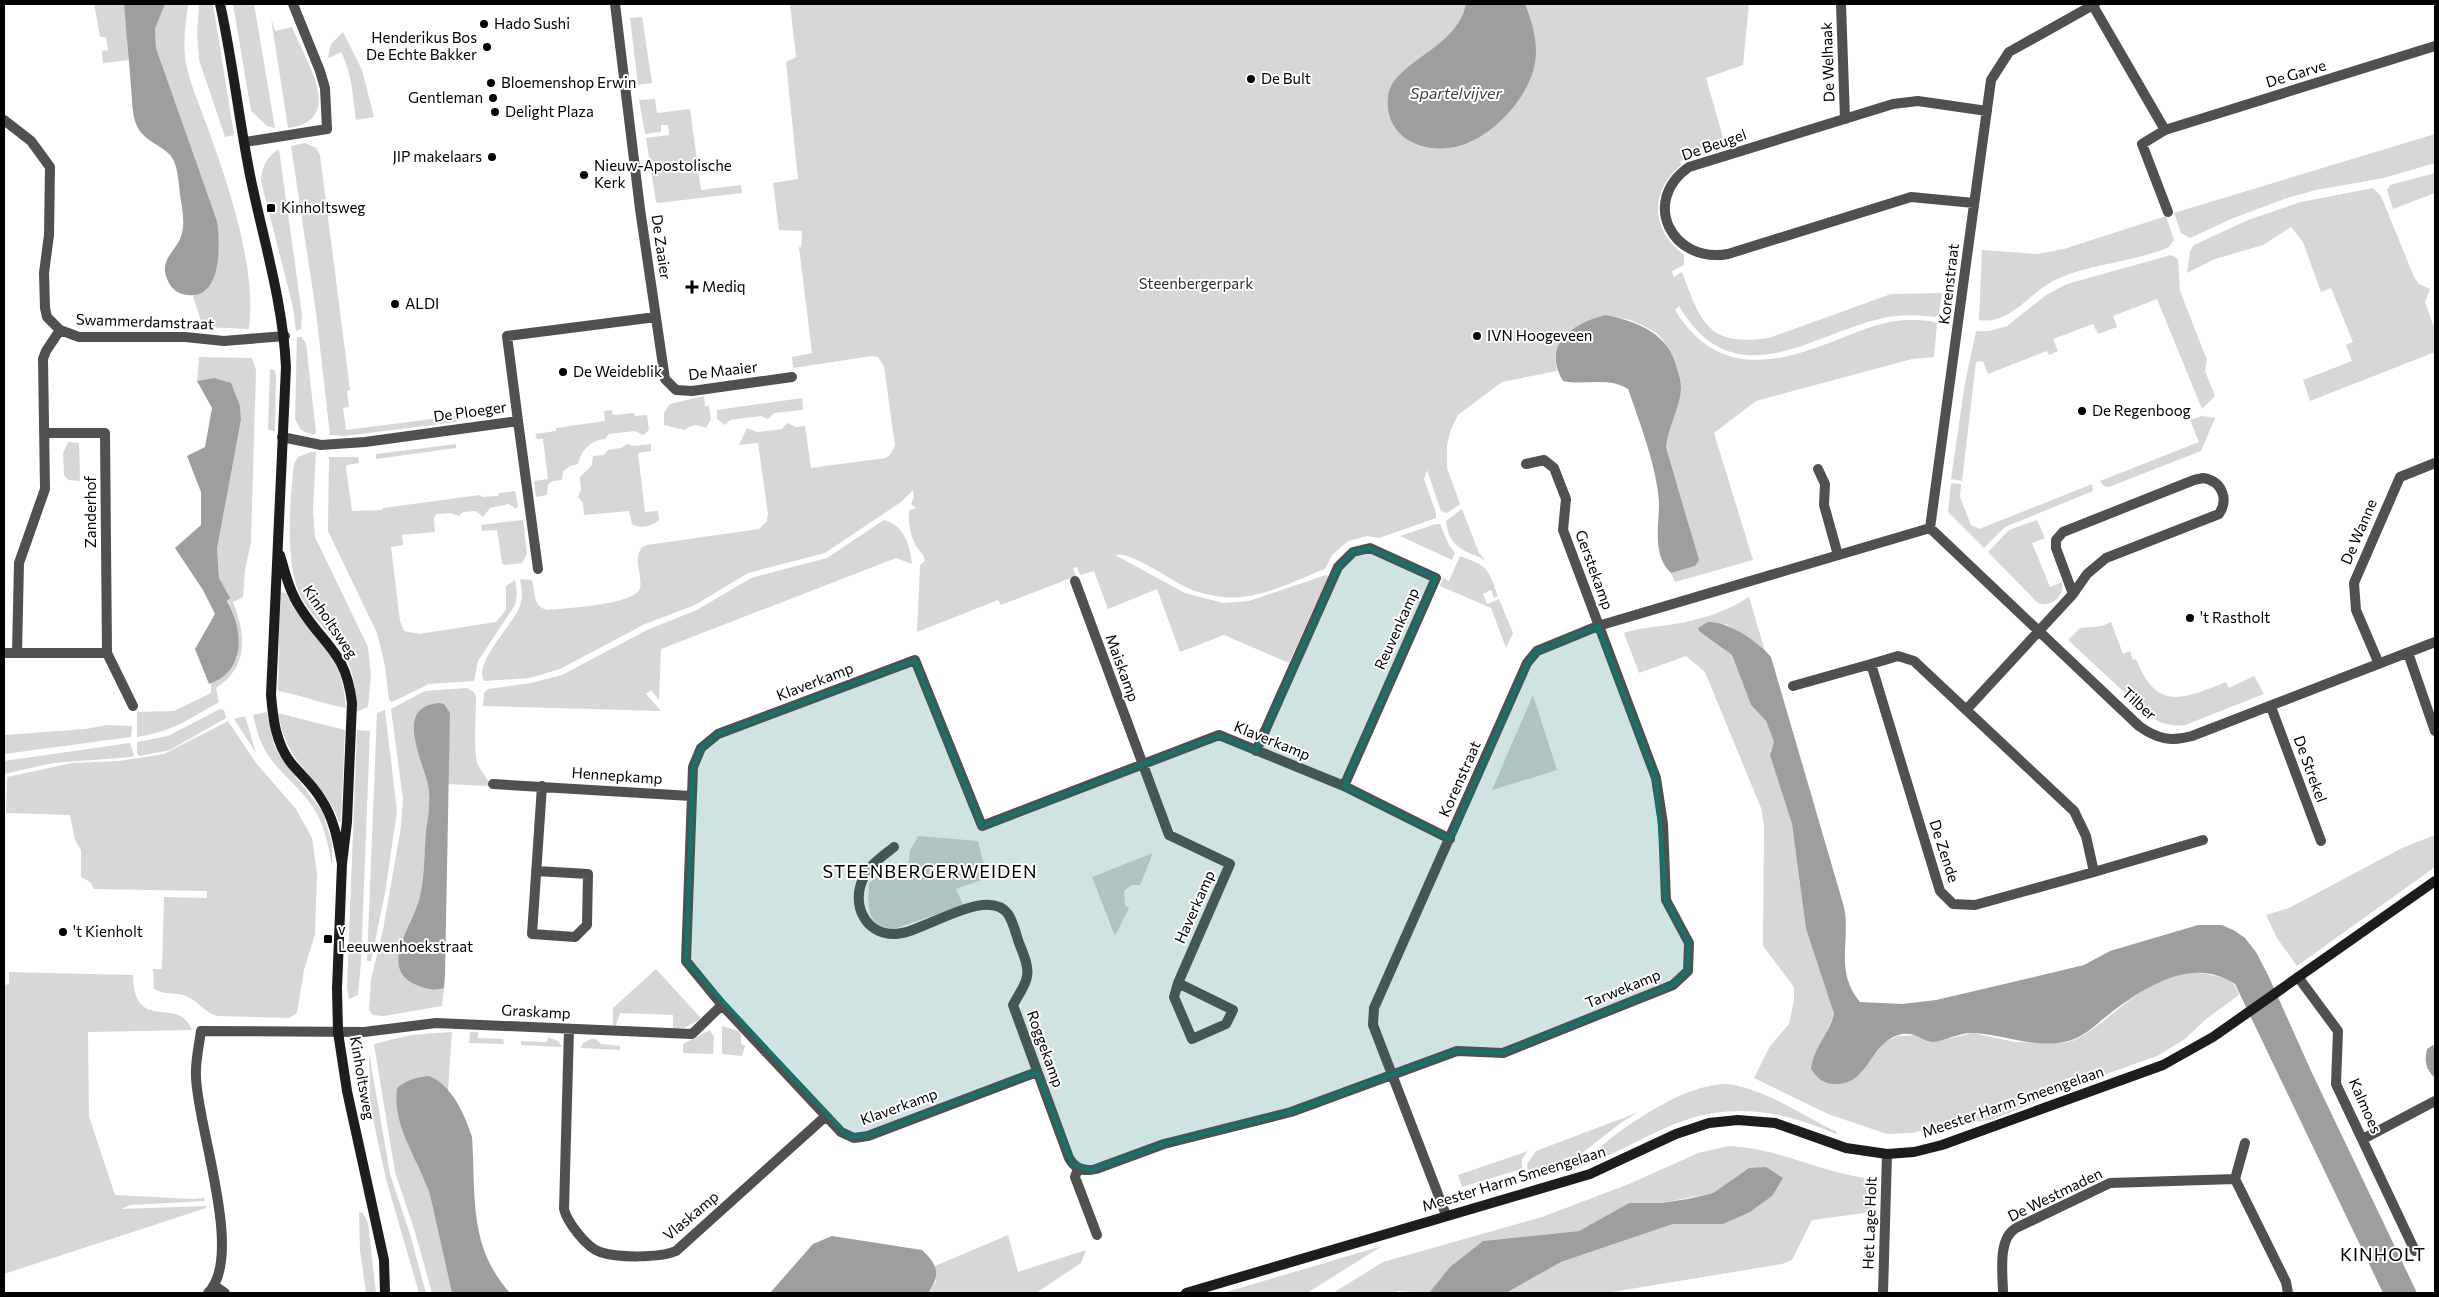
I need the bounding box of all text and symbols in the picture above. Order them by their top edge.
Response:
place label: Hado Sushi [494,14,570,32]
marker: Hado Sushi [478,18,490,30]
street label: De Welhaak [1817,22,1837,102]
place label: Henderikus Bos De Echte Bakker [366,28,477,63]
marker: Henderikus Bos De Echte Bakker [481,41,493,53]
street label: De Garve [2263,55,2328,91]
place label: De Bult [1261,69,1311,87]
place label: Bloemenshop Erwin [501,73,636,91]
marker: De Bult [1245,73,1257,85]
marker: Bloemenshop Erwin [485,77,497,89]
water label: Spartelvijver [1410,83,1503,102]
place label: Gentleman [408,88,483,106]
marker: Gentleman [487,92,499,104]
place label: Delight Plaza [505,102,594,120]
marker: Delight Plaza [489,106,501,118]
street label: De Beugel [1679,125,1749,164]
place label: JIP makelaars [392,147,482,165]
marker: JIP makelaars [486,151,498,163]
place label: Nieuw-Apostolische Kerk [594,156,732,191]
marker: Nieuw-Apostolische Kerk [578,169,590,181]
place label: Kinholtsweg [281,198,366,216]
marker: Kinholtsweg [265,202,277,214]
street label: De Zaaier [649,213,675,280]
street label: Korenstraat [1934,242,1962,325]
park label: Steenbergerpark [1139,274,1253,292]
place label: Mediq [702,277,746,295]
marker: Mediq [686,281,698,293]
place label: ALDI [405,294,439,312]
marker: ALDI [389,298,401,310]
street label: Swammerdamstraat [76,310,214,332]
place label: IVN Hoogeveen [1487,326,1592,344]
marker: IVN Hoogeveen [1471,330,1483,342]
street label: De Maaier [687,357,758,383]
place label: De Weideblik [573,362,662,380]
marker: De Weideblik [557,366,569,378]
street label: De Ploeger [432,397,508,425]
place label: De Regenboog [2092,401,2191,419]
marker: De Regenboog [2076,405,2088,417]
street label: Zanderhof [81,476,99,548]
street label: De Wanne [2336,496,2380,567]
street label: Gerstekamp [1572,527,1618,612]
street label: Kinholtsweg [300,581,362,662]
street label: Reuvenkamp [1370,585,1422,672]
place label: 't Rastholt [2200,608,2270,626]
marker: 't Rastholt [2184,612,2196,624]
street label: Maiskamp [1102,631,1144,704]
street label: Klaverkamp [774,658,856,704]
street label: Tilber [2119,683,2161,723]
street label: Klaverkamp [1232,717,1313,764]
street label: De Strekel [2291,733,2331,805]
street label: Korenstraat [1434,738,1484,819]
street label: Hennepkamp [571,763,663,787]
street label: De Zende [1926,817,1964,884]
district label: STEENBERGERWEIDEN [822,860,1038,882]
street label: Haverkamp [1170,867,1218,946]
place label: v Leeuwenhoekstraat [338,920,473,955]
place label: 't Kienholt [73,922,143,940]
marker: 't Kienholt [57,926,69,938]
marker: v Leeuwenhoekstraat [322,933,334,945]
street label: Tarwekamp [1582,965,1663,1011]
street label: Graskamp [501,1000,571,1022]
street label: Roggekamp [1024,1008,1068,1090]
street label: Kinholtsweg [347,1035,379,1121]
street label: Meester Harm Smeengelaan [1919,1061,2106,1141]
street label: Kalmoes [2346,1075,2386,1136]
street label: Klaverkamp [858,1084,940,1128]
street label: Meester Harm Smeengelaan [1420,1142,1608,1215]
street label: De Westmaden [2004,1163,2105,1225]
street label: Het Lage Holt [1858,1176,1880,1270]
street label: Vlaskamp [659,1187,722,1244]
district label: KINHOLT [2340,1243,2426,1265]

